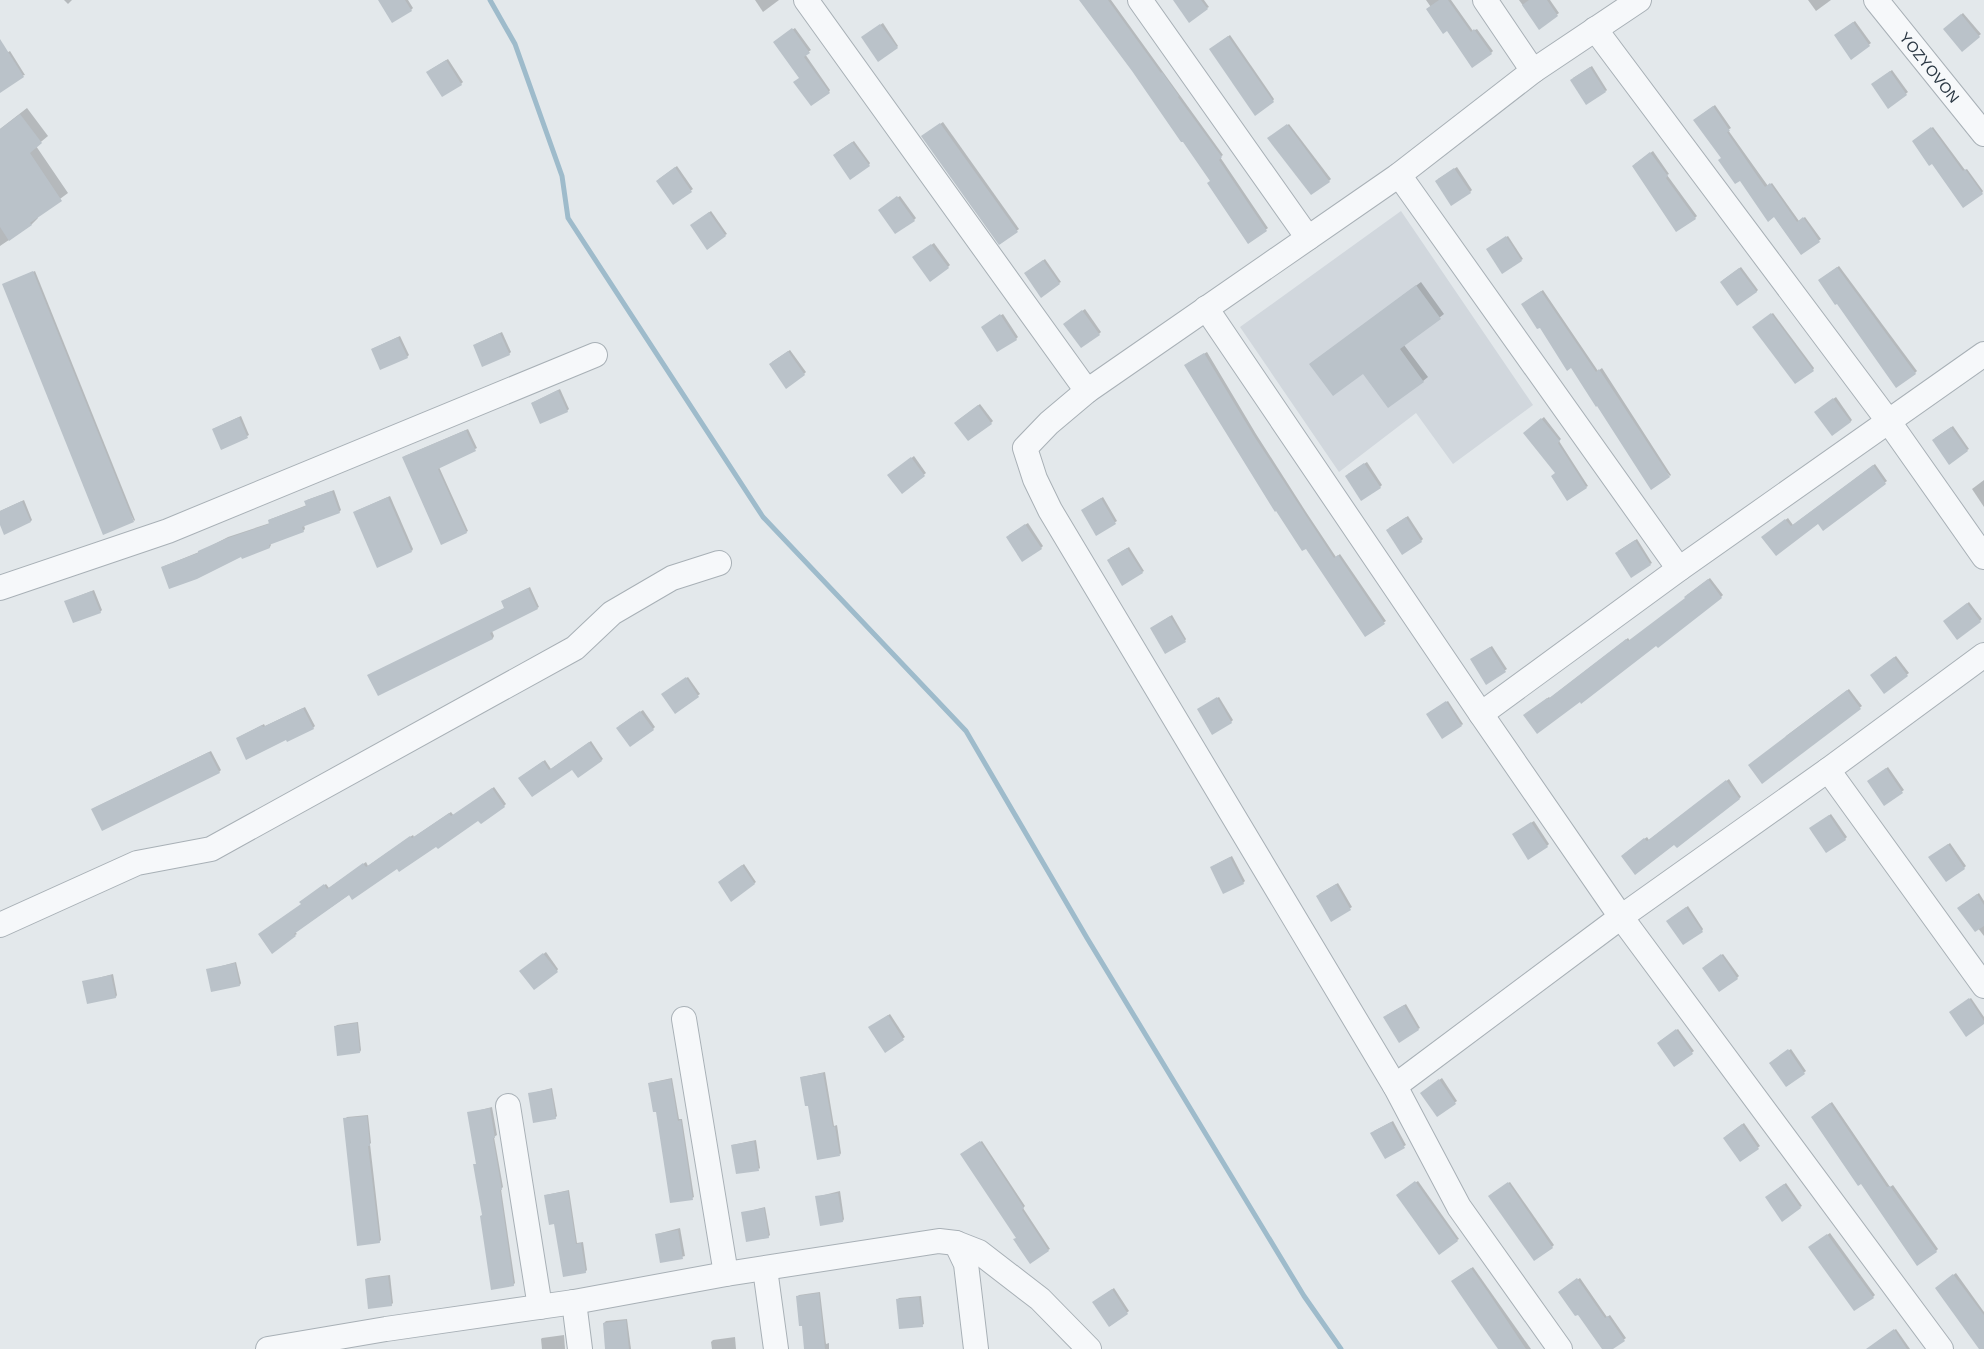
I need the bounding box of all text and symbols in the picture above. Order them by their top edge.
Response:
street label: YOZYOVON [1897,29,1963,105]

